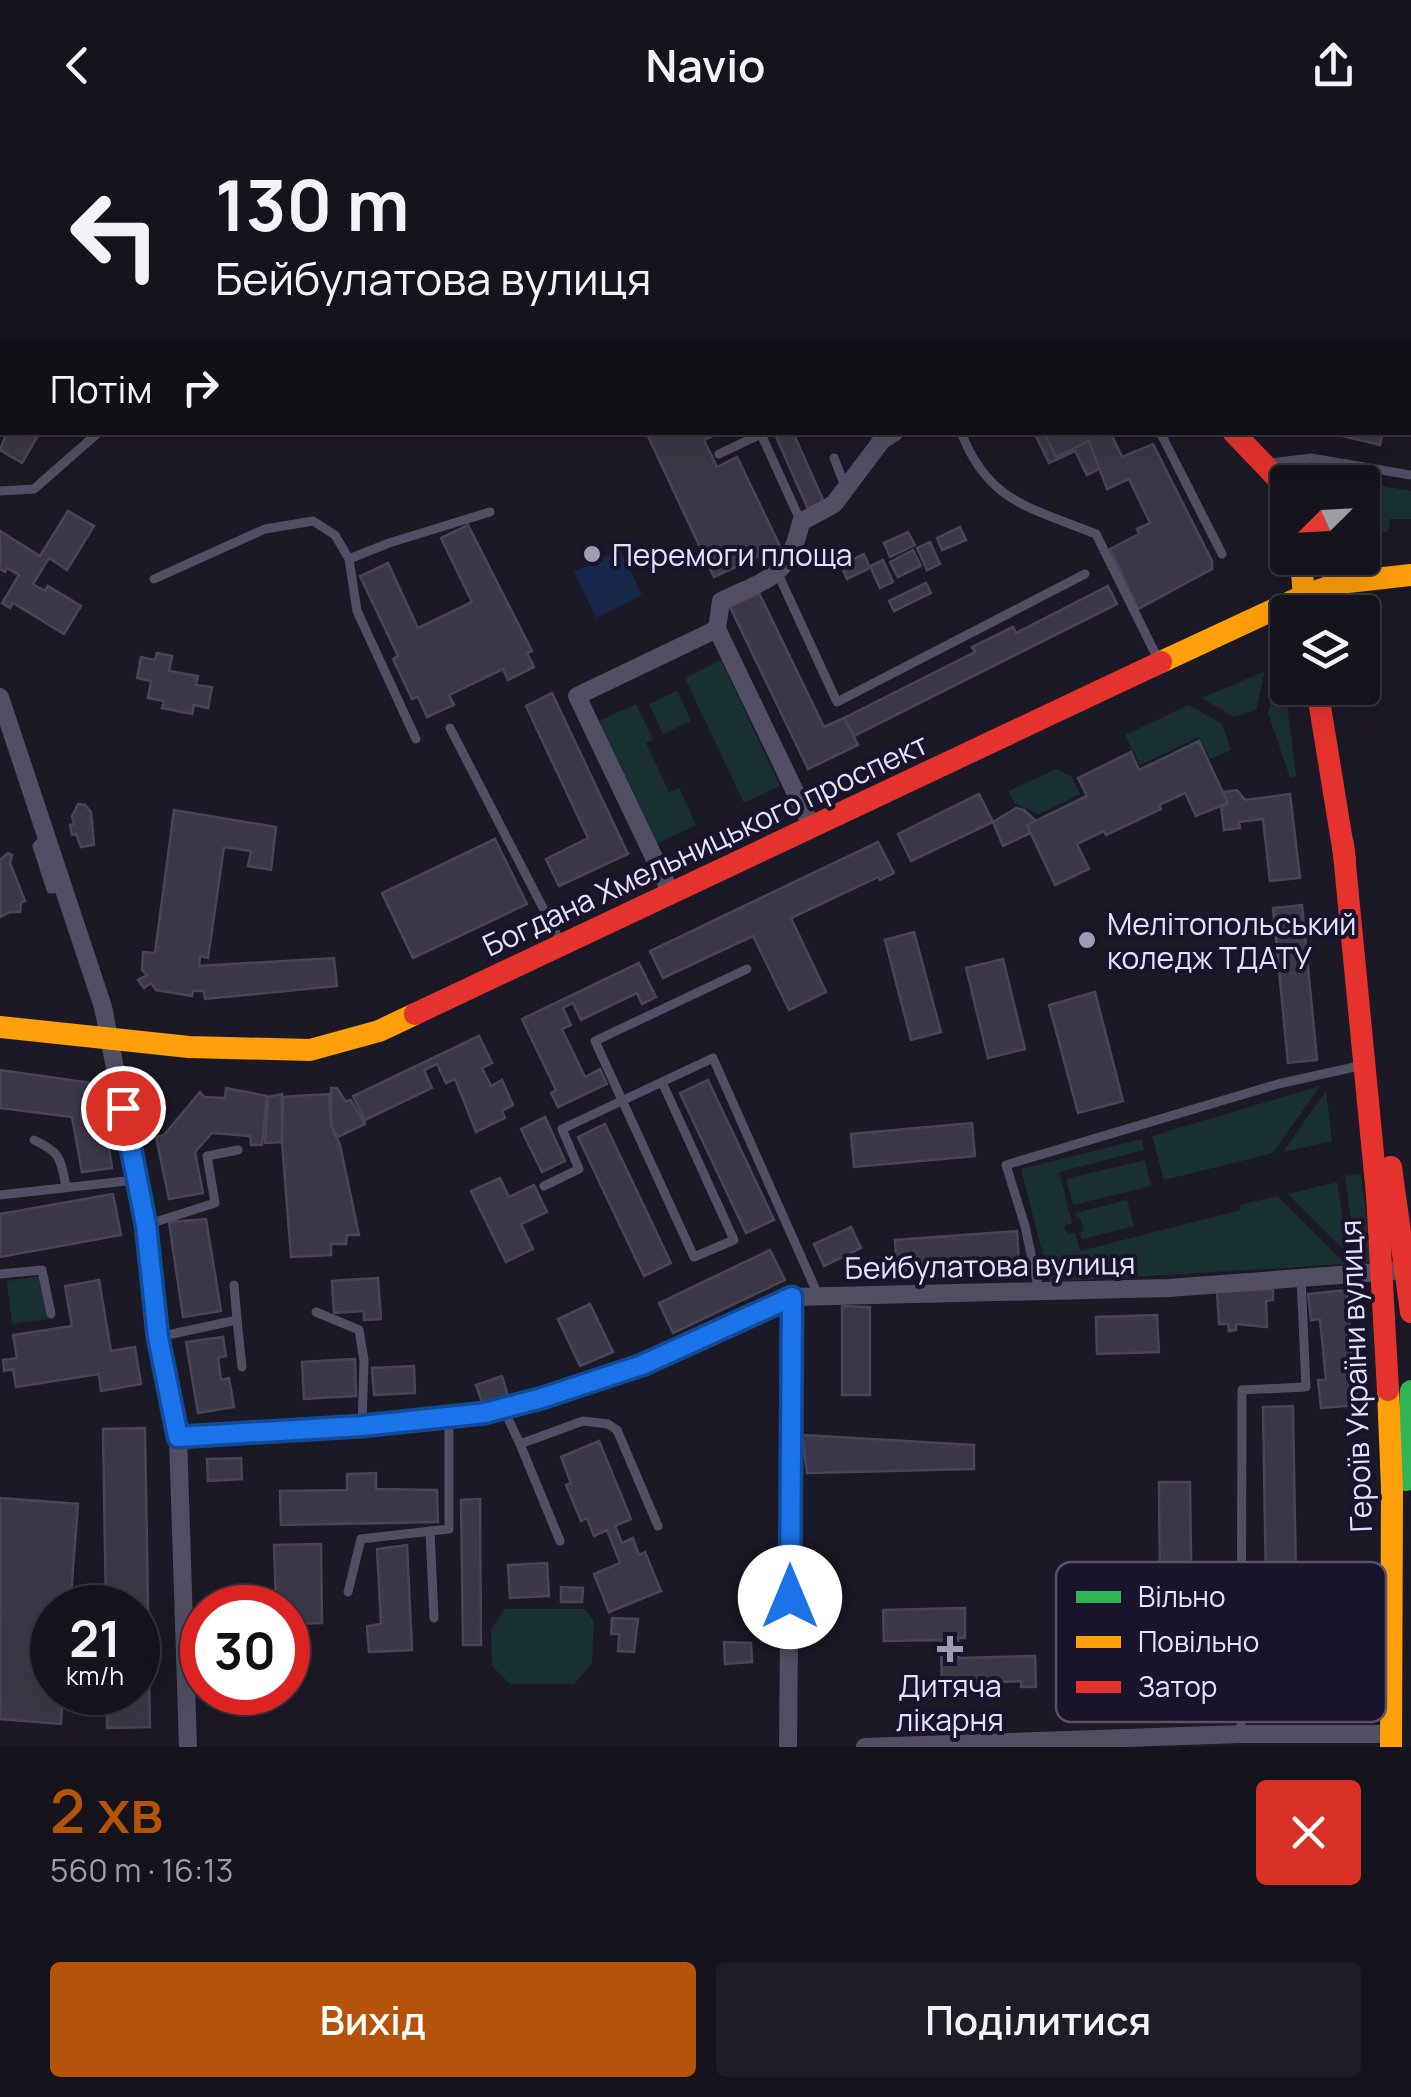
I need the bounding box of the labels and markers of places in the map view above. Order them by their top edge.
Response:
place label: Перемоги площа [612,534,852,575]
marker: Перемоги площа [581,543,603,565]
place label: Мелітопольський коледж ТДАТУ [1107,903,1356,978]
marker: Мелітопольський коледж ТДАТУ [1076,929,1098,951]
pin [81,1066,166,1151]
marker: Дитяча лікарня [937,1636,963,1662]
place label: Дитяча лікарня [896,1665,1004,1740]

